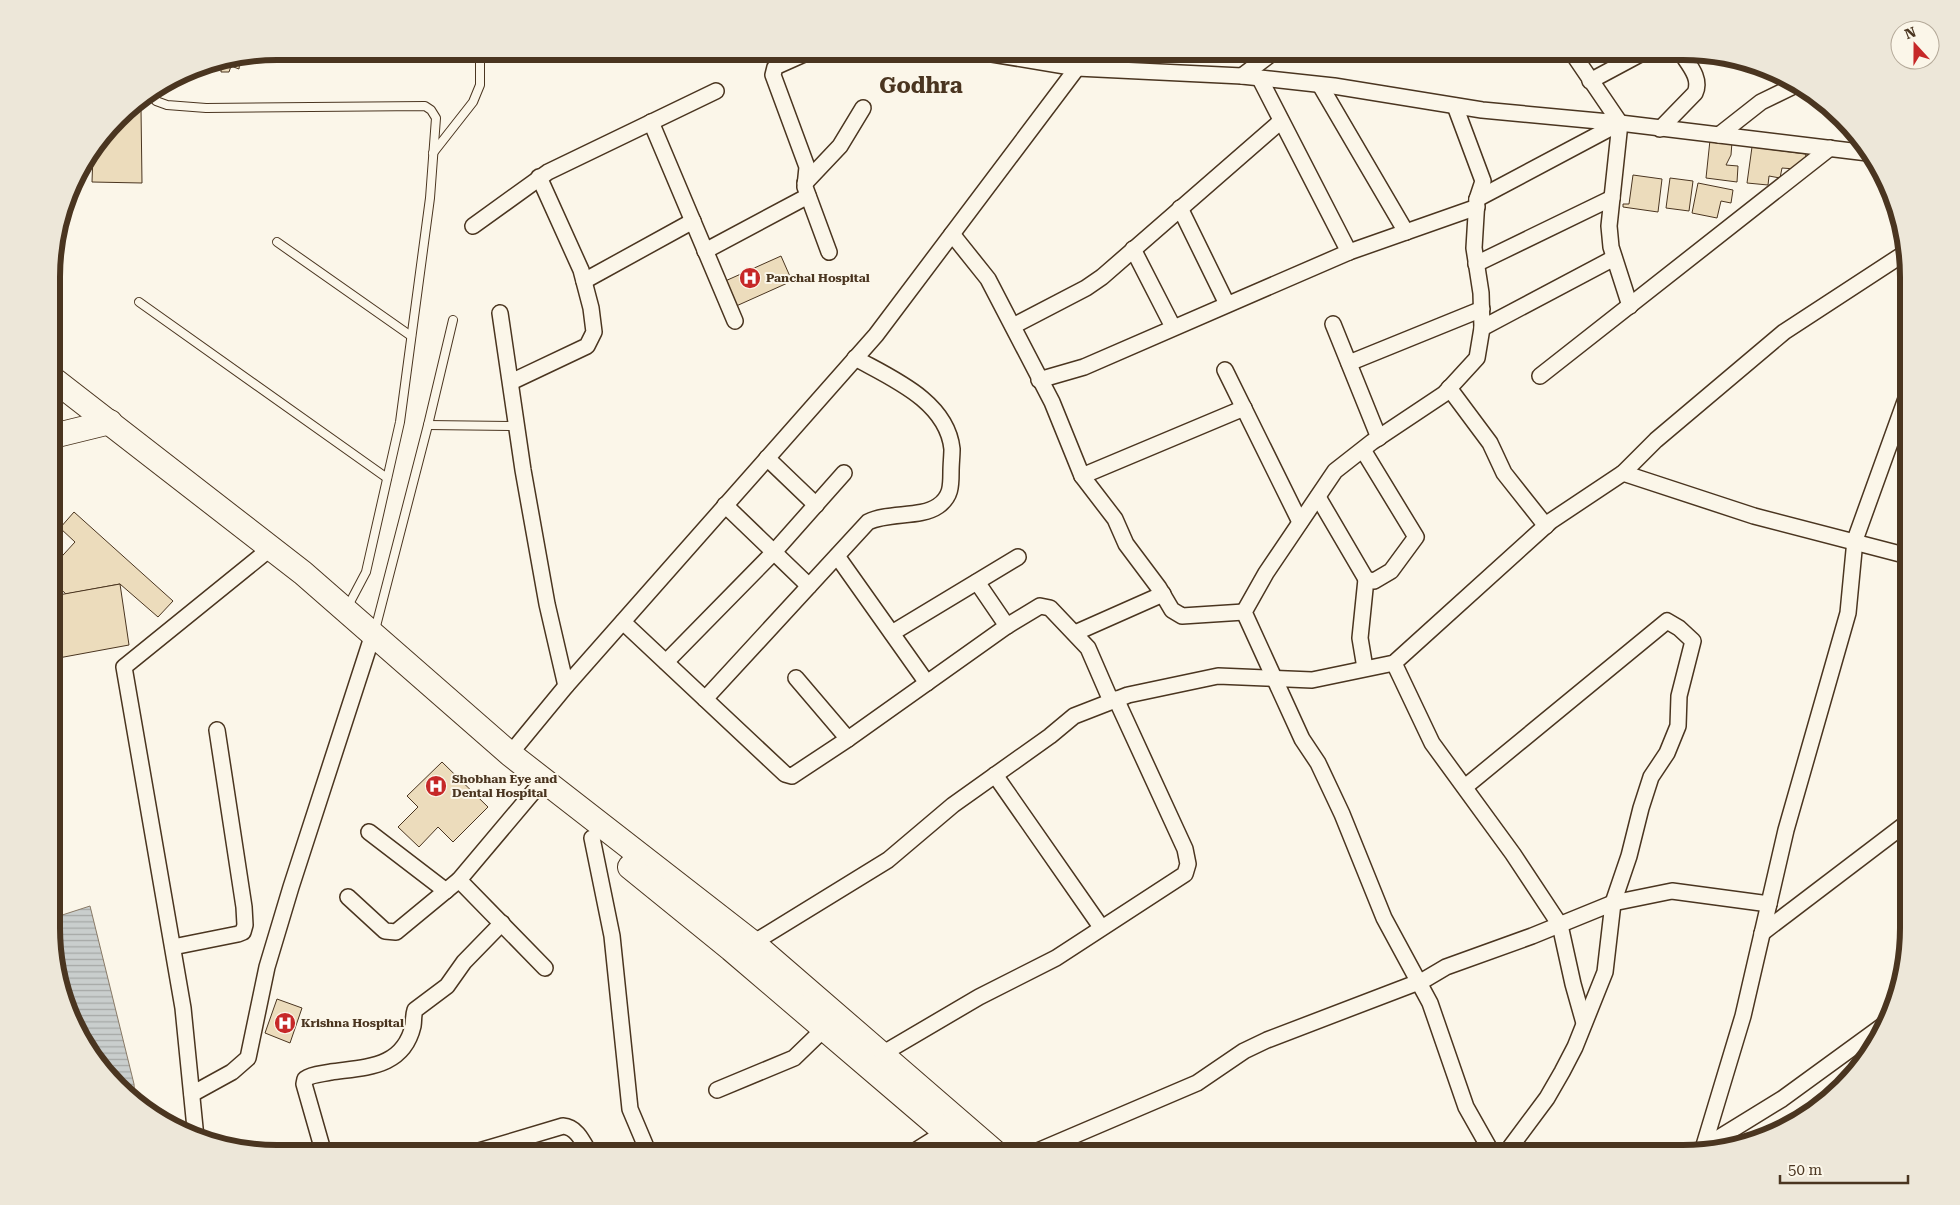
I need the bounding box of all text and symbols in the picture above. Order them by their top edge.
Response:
north arrow [1890,20,1940,70]
text: N [1902,23,1918,42]
district label: Godhra [879,73,963,98]
hospital icon: Panchal Hospital [738,266,762,290]
place label: Panchal Hospital [766,271,870,285]
place label: Shobhan Eye and Dental Hospital [452,772,557,800]
hospital icon: Shobhan Eye and Dental Hospital [424,774,448,798]
hospital icon: Krishna Hospital [273,1011,297,1035]
place label: Krishna Hospital [301,1016,404,1030]
scale bar [1780,1152,1908,1184]
text: 50 m [1788,1161,1823,1179]

